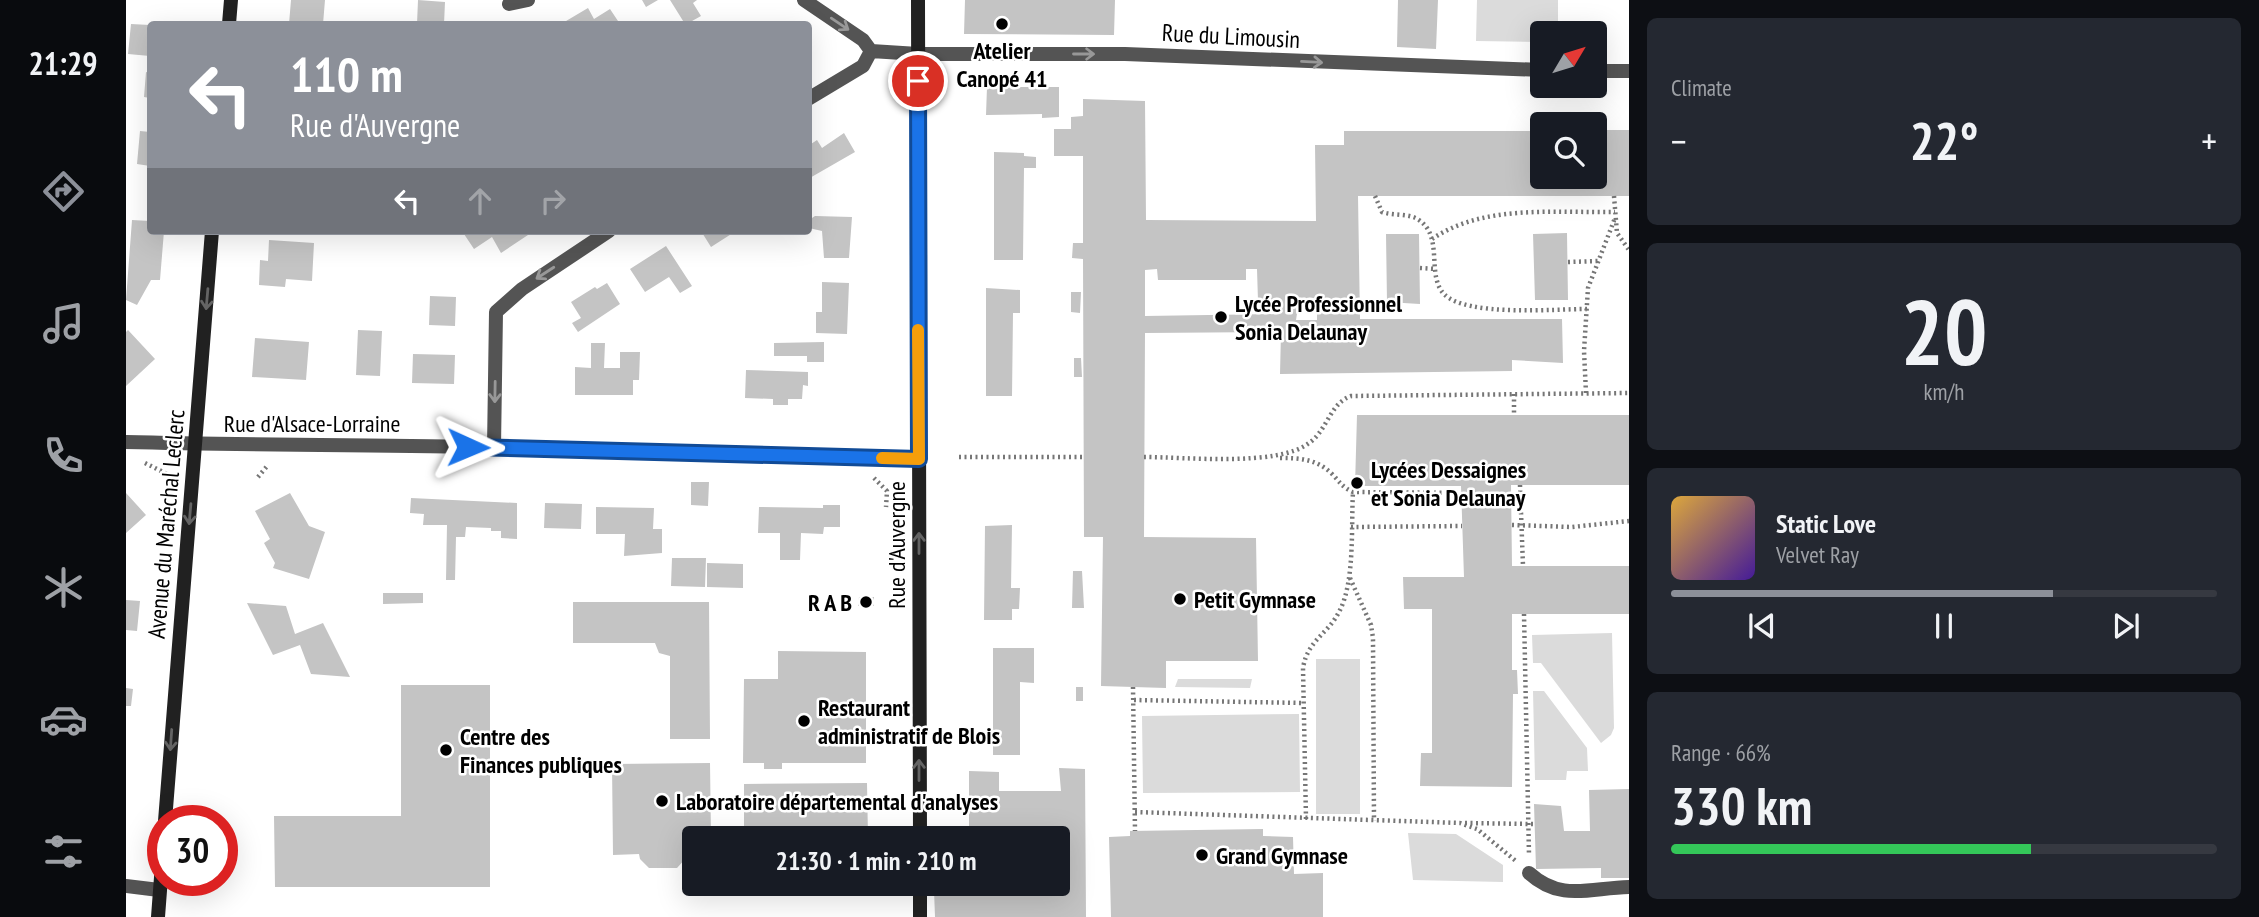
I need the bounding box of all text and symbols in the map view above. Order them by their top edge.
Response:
marker: Atelier Canopé 41 [994,16,1010,32]
one-way arrow [829,17,849,31]
street label: Rue du Limousin [1161,17,1301,55]
north arrow [1530,21,1606,98]
map controls [1530,21,1607,189]
place label: Atelier Canopé 41 [956,35,1048,94]
text: 21:29 [28,42,98,84]
text: 110 m [290,42,403,106]
one-way arrow [1073,47,1096,61]
icon: left [175,49,266,140]
pin [888,51,948,111]
one-way arrow [1300,56,1323,69]
icon: arrive [899,62,937,100]
text: Climate [1671,73,1732,102]
text: Rue d'Auvergne [290,104,460,146]
text: 22° [1910,107,1978,174]
button: search [1530,112,1607,189]
text: − [1671,116,1687,165]
text: + [2201,116,2217,165]
icon: directions [39,167,88,216]
icon: left [388,182,426,220]
icon: ahead [461,182,499,220]
icon: right [534,182,572,220]
one-way arrow [536,266,555,281]
text: 20 [1901,272,1988,390]
one-way arrow [200,287,213,310]
place label: Lycée Professionnel Sonia Delaunay [1235,288,1402,347]
icon: music [39,299,88,348]
marker: Lycée Professionnel Sonia Delaunay [1213,309,1229,325]
text: km/h [1924,377,1964,406]
one-way arrow [488,380,502,403]
street label: Avenue du Maréchal Leclerc [141,408,192,640]
street label: Rue d'Alsace-Lorraine [224,408,400,439]
position arrow [431,410,505,484]
icon: phone [39,431,88,480]
place label: Lycées Dessaignes et Sonia Delaunay [1371,454,1526,513]
marker: Lycées Dessaignes et Sonia Delaunay [1349,475,1365,491]
street label: Rue d'Auvergne [881,481,912,609]
one-way arrow [183,502,196,525]
text: Static Love [1776,507,1876,540]
one-way arrow [912,531,926,554]
text: Velvet Ray [1776,540,1859,569]
icon: climate [39,563,88,612]
place label: Petit Gymnase [1194,584,1316,615]
place label: R A B [808,587,852,618]
marker: Petit Gymnase [1172,591,1188,607]
marker: R A B [858,594,874,610]
icon: previous [1743,607,1781,645]
icon: pause [1925,607,1963,645]
icon: next [2107,607,2145,645]
place label: Restaurant administratif de Blois [818,692,1000,751]
icon: car [39,695,88,744]
marker: Restaurant administratif de Blois [796,713,812,729]
place label: Centre des Finances publiques [460,721,622,780]
one-way arrow [164,729,177,751]
text: Range · 66% [1671,738,1771,767]
marker: Centre des Finances publiques [438,742,454,758]
one-way arrow [912,759,926,782]
text: 330 km [1671,772,1812,839]
place label: Laboratoire départemental d'analyses [676,786,998,817]
marker: Laboratoire départemental d'analyses [654,793,670,809]
speed limit sign: 30 [147,805,238,896]
icon: filters [39,827,88,876]
place label: Grand Gymnase [1216,840,1348,871]
text: 21:30 · 1 min · 210 m [776,844,976,877]
marker: Grand Gymnase [1194,847,1210,863]

